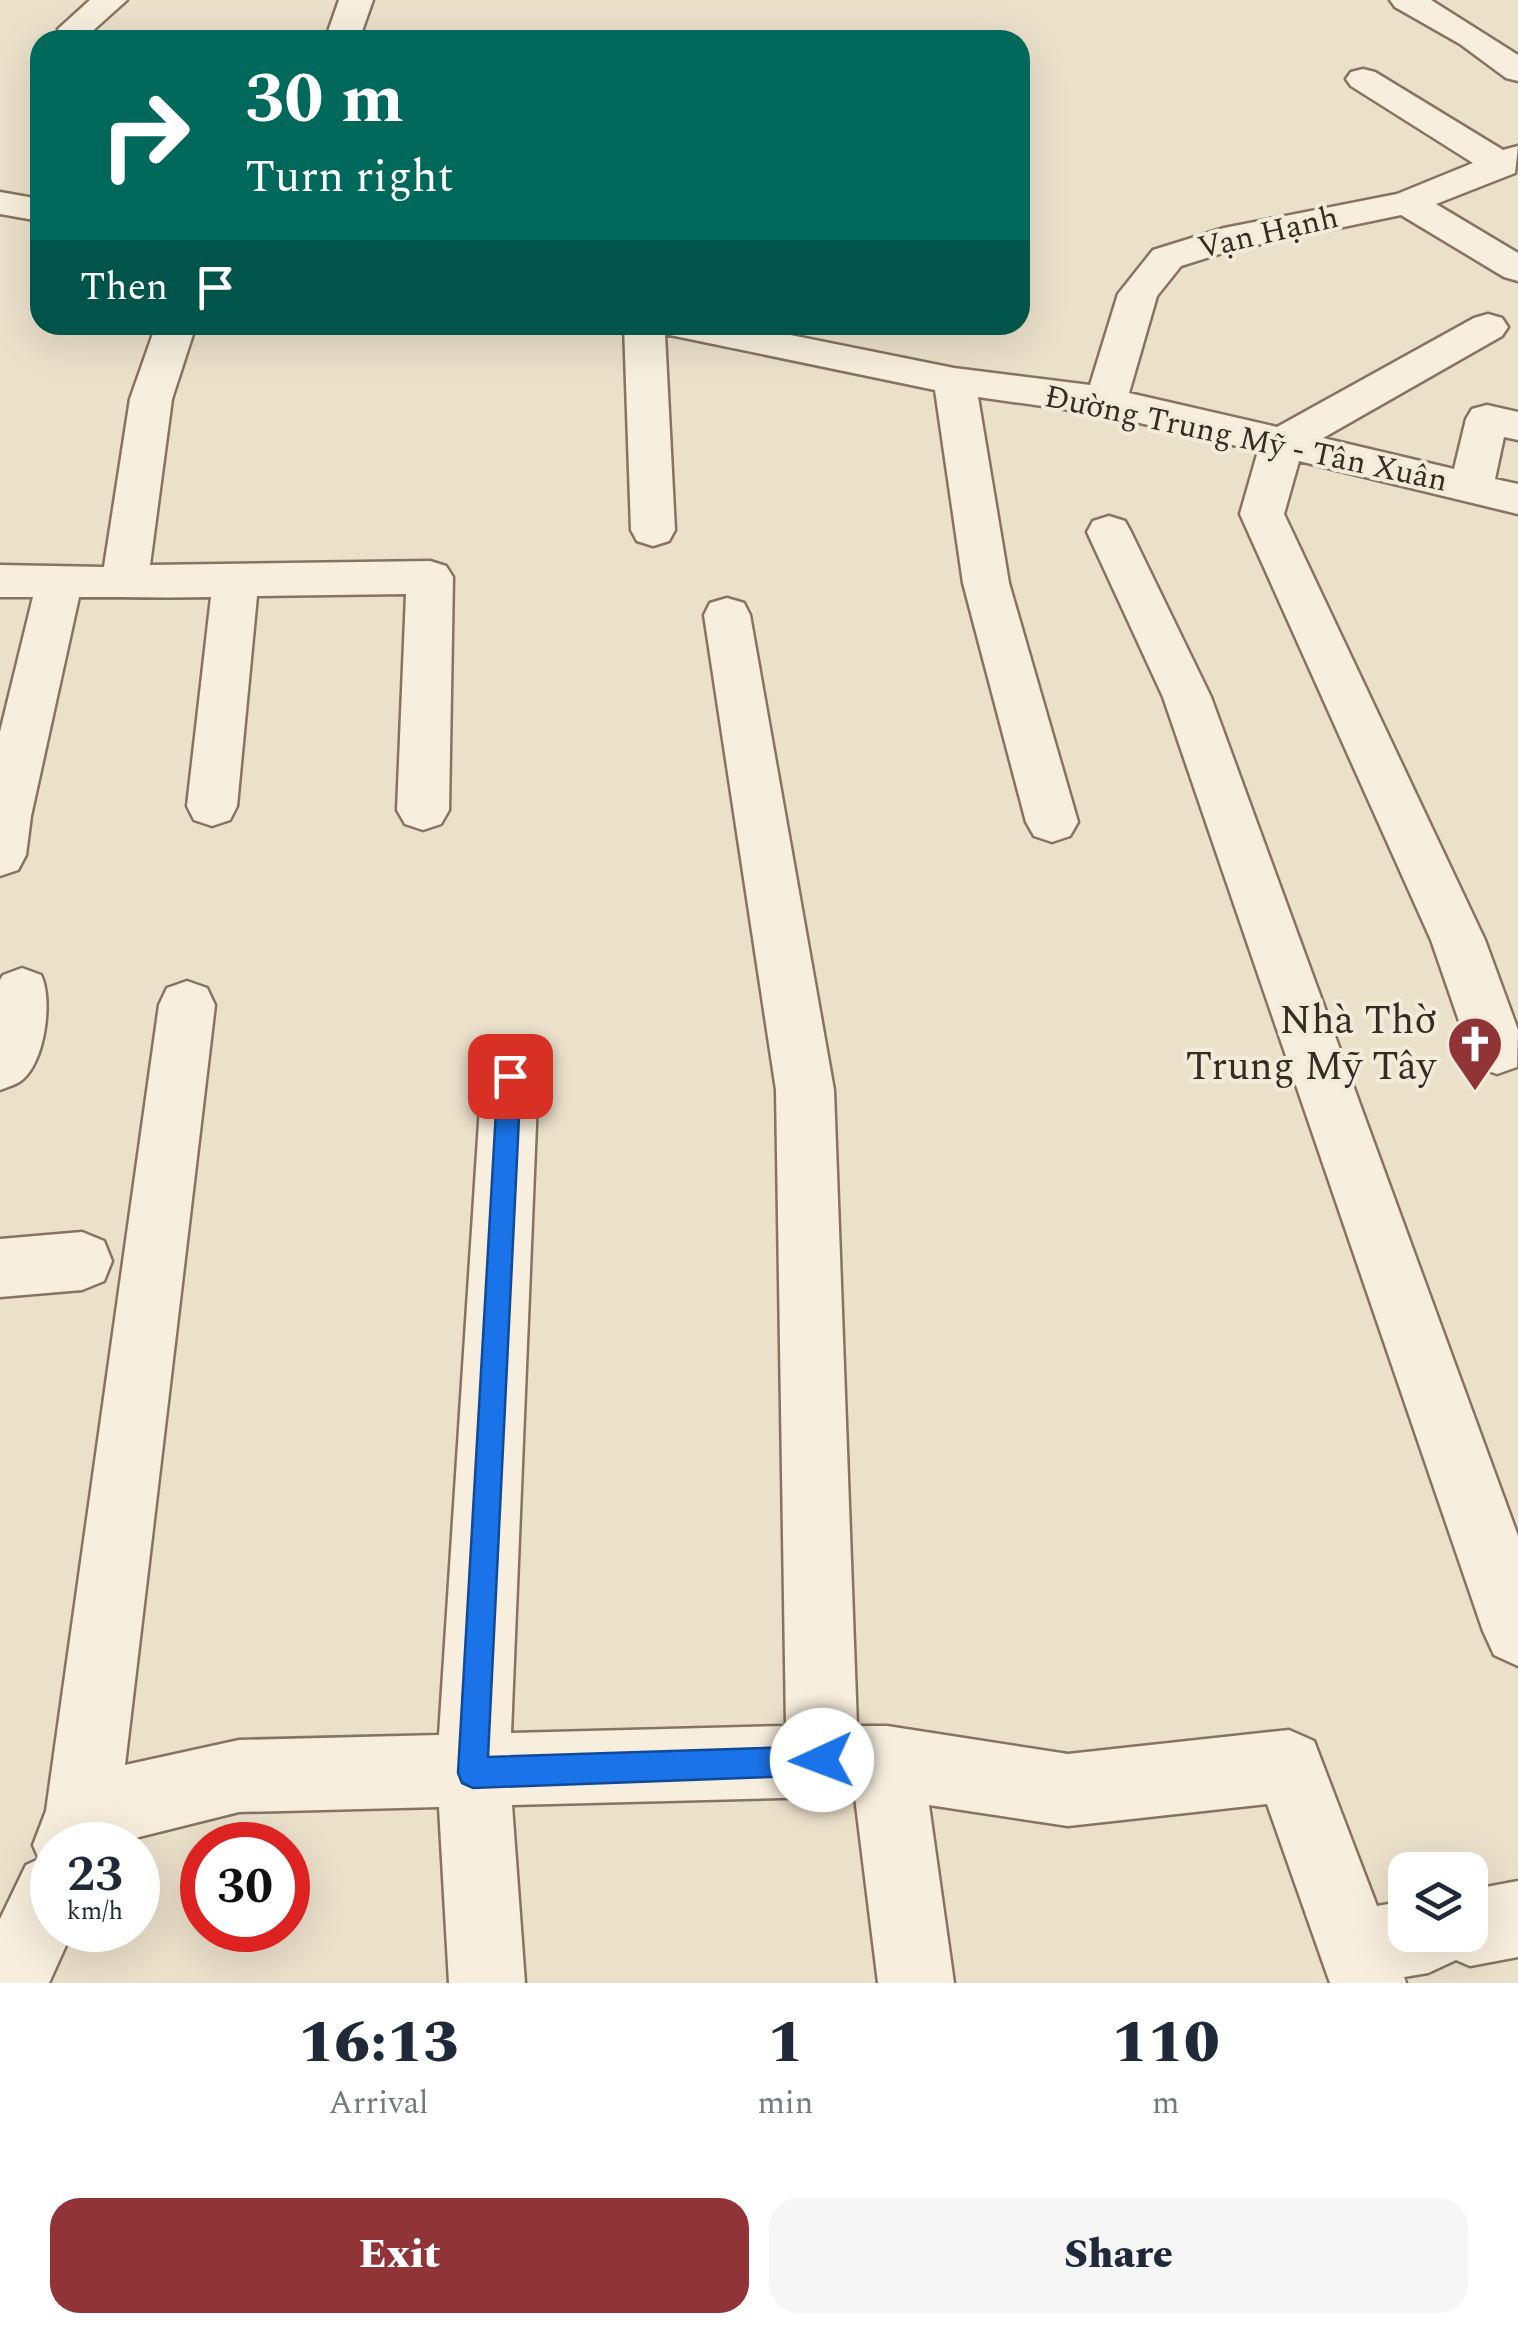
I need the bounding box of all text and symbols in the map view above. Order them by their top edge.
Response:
text: 30 m [245,47,404,153]
icon: right [80,70,210,200]
text: Turn right [245,143,454,212]
street label: Vạn Hạnh [1193,193,1343,273]
text: Then [80,259,168,317]
icon: arrive [188,260,243,315]
street label: Đường Trung Mỹ - Tân Xuân [1040,372,1452,506]
place label: Nhà Thờ Trung Mỹ Tây [1186,991,1438,1098]
church icon: Nhà Thờ Trung Mỹ Tây [1445,1014,1505,1093]
pin [468,1034,553,1119]
icon: arrive [483,1049,538,1104]
position arrow [770,1708,874,1812]
speed limit sign: 30 [180,1822,310,1952]
text: 23 [67,1837,123,1913]
map controls [1388,1852,1488,1952]
button: layers [1388,1852,1488,1952]
text: km/h [67,1893,123,1931]
text: 16:13 [298,1997,459,2089]
text: 1 [767,1997,803,2089]
text: 110 [1112,1997,1220,2089]
text: Arrival [329,2079,429,2128]
text: min [757,2079,813,2128]
text: m [1152,2079,1179,2128]
button: Exit [50,2198,749,2313]
button: Share [769,2198,1468,2313]

